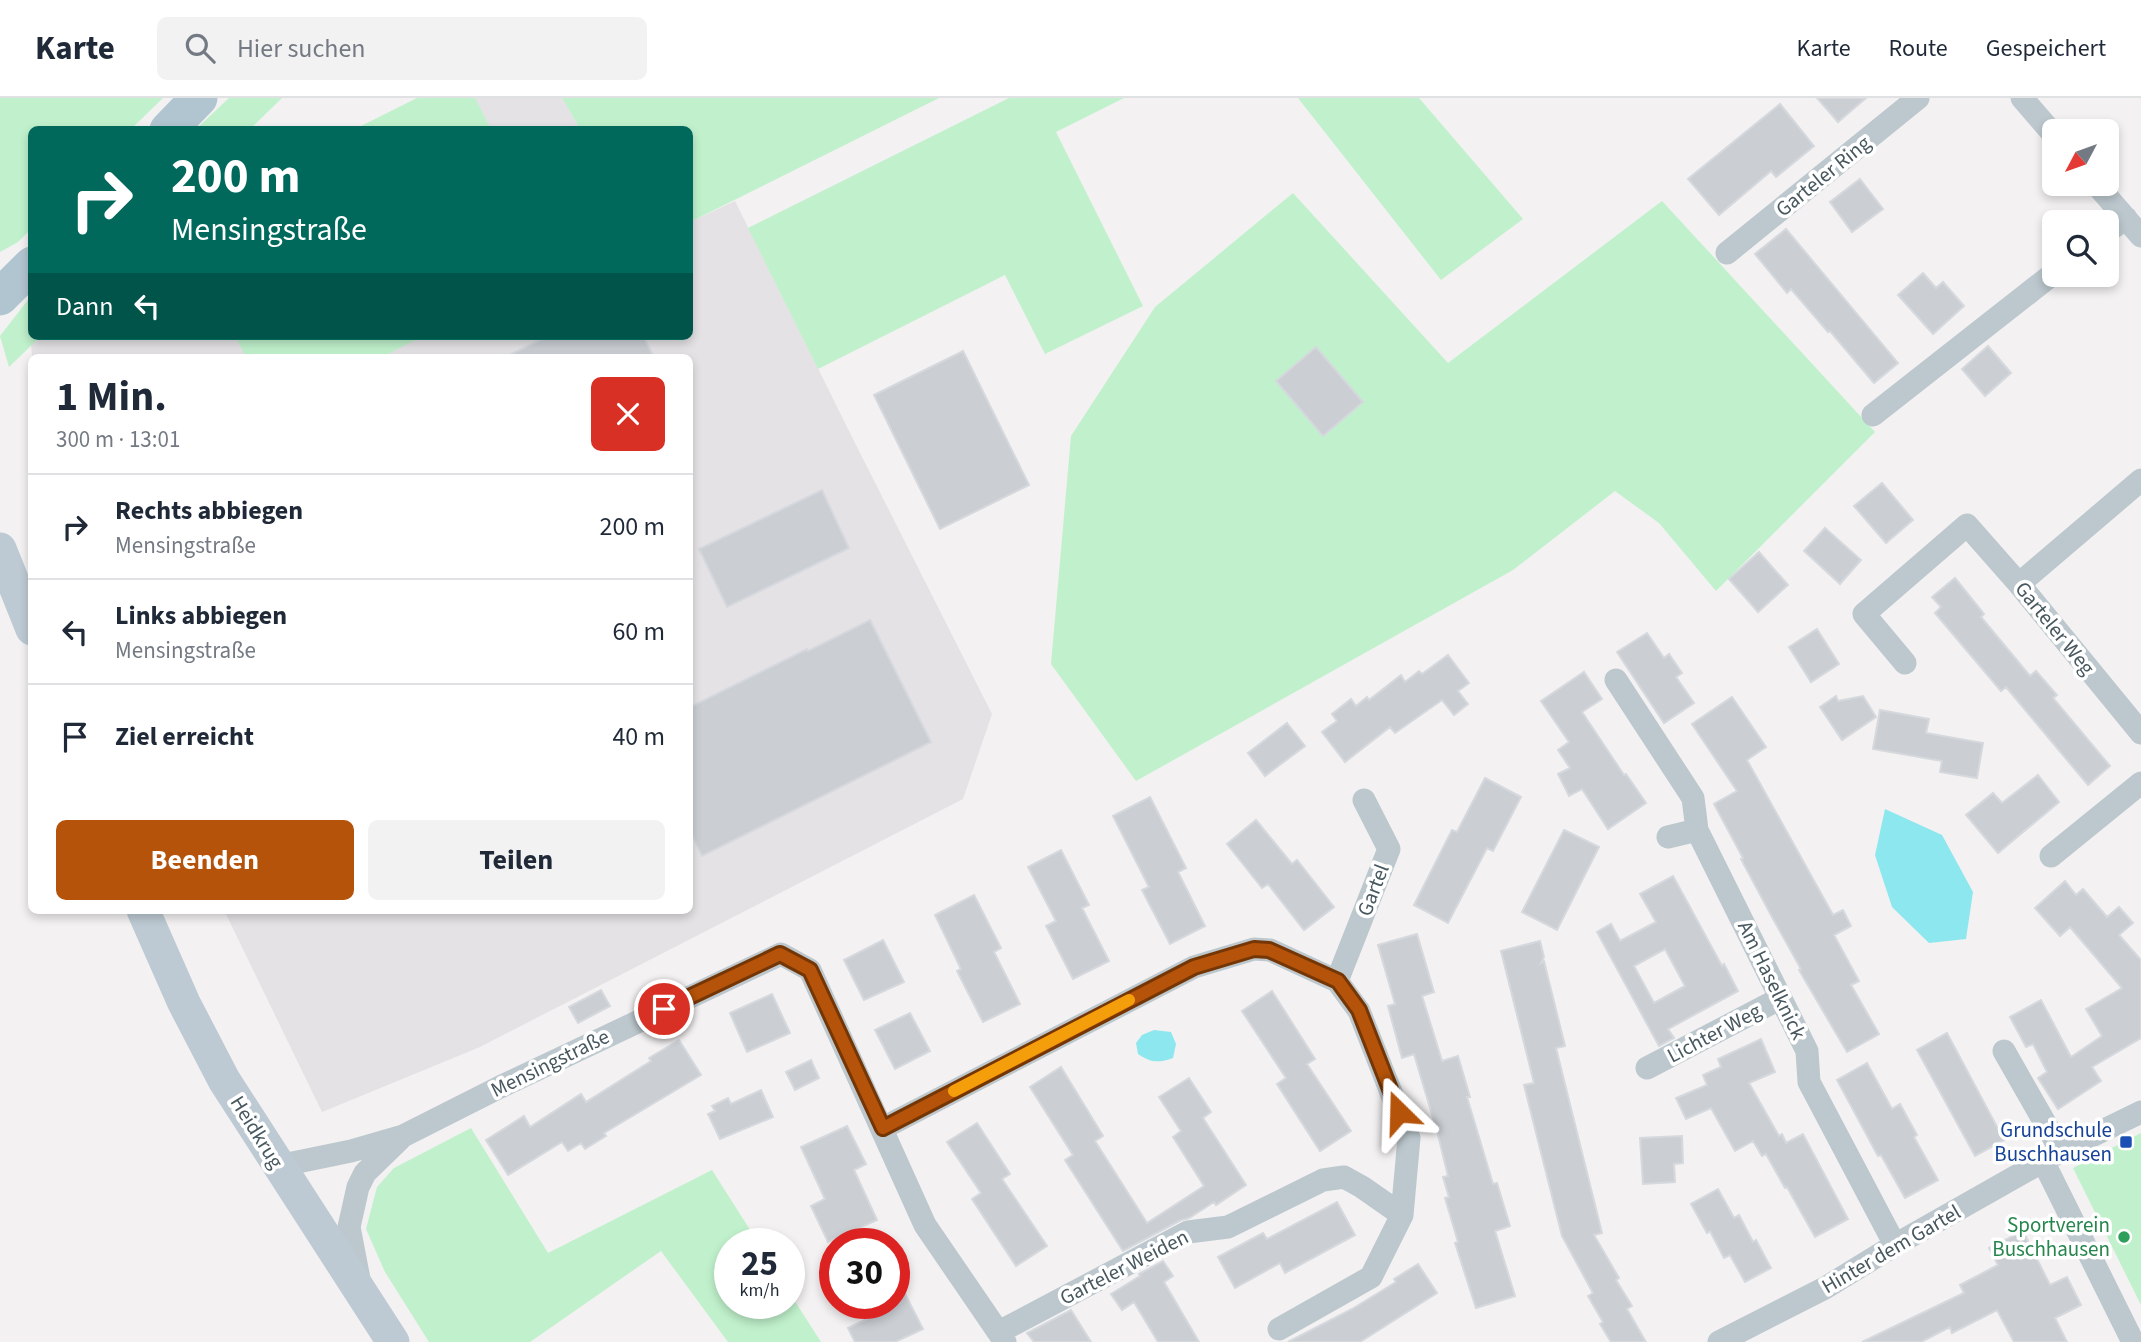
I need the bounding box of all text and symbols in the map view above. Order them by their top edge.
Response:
search box [157,17,647,80]
text: Karte [35,25,115,72]
icon: search [181,29,219,67]
text: Hier suchen [237,30,366,67]
text: Karte [1797,31,1851,66]
text: Route [1889,31,1948,66]
text: Gespeichert [1986,31,2106,66]
north arrow [2042,119,2119,196]
map controls [2042,119,2119,287]
street label: Garteler Ring [1769,128,1877,224]
text: 200 m [171,142,300,212]
icon: right [56,154,147,245]
text: Mensingstraße [171,207,367,253]
button: search [2042,210,2119,287]
icon: left [128,287,166,325]
text: Dann [56,288,114,325]
text: 1 Min. [56,367,167,427]
button: close [591,377,665,451]
text: 300 m · 13:01 [56,423,180,456]
text: Rechts abbiegen [115,492,303,529]
icon: right [56,508,94,546]
text: 200 m [599,508,665,545]
text: Mensingstraße [115,529,256,562]
street label: Garteler Weg [2008,575,2102,682]
text: Links abbiegen [115,597,287,634]
icon: left [56,613,94,651]
text: 60 m [612,613,665,650]
text: Mensingstraße [115,634,256,667]
icon: arrive [56,718,94,756]
text: Ziel erreicht [115,718,254,755]
text: 40 m [612,718,665,755]
button: Beenden [56,820,354,900]
button: Teilen [368,820,665,900]
street label: Gartel [1349,860,1397,920]
street label: Am Haselknick [1730,916,1814,1045]
pin [634,979,694,1039]
icon: arrive [645,990,683,1028]
street label: Lichter Weg [1662,996,1767,1070]
street label: Mensingstraße [486,1021,614,1105]
position arrow [1362,1075,1436,1149]
street label: Heidkrug [223,1090,291,1174]
place label: Grundschule Buschhausen [1994,1115,2112,1169]
marker: Grundschule Buschhausen [2118,1134,2134,1150]
street label: Hinter dem Gartel [1816,1197,1966,1301]
place label: Sportverein Buschhausen [1992,1210,2110,1264]
street label: Garteler Weiden [1054,1222,1194,1312]
speed limit sign: 30 [819,1228,910,1319]
marker: Sportverein Buschhausen [2116,1229,2132,1245]
text: 25 [741,1239,778,1289]
text: km/h [740,1278,779,1303]

